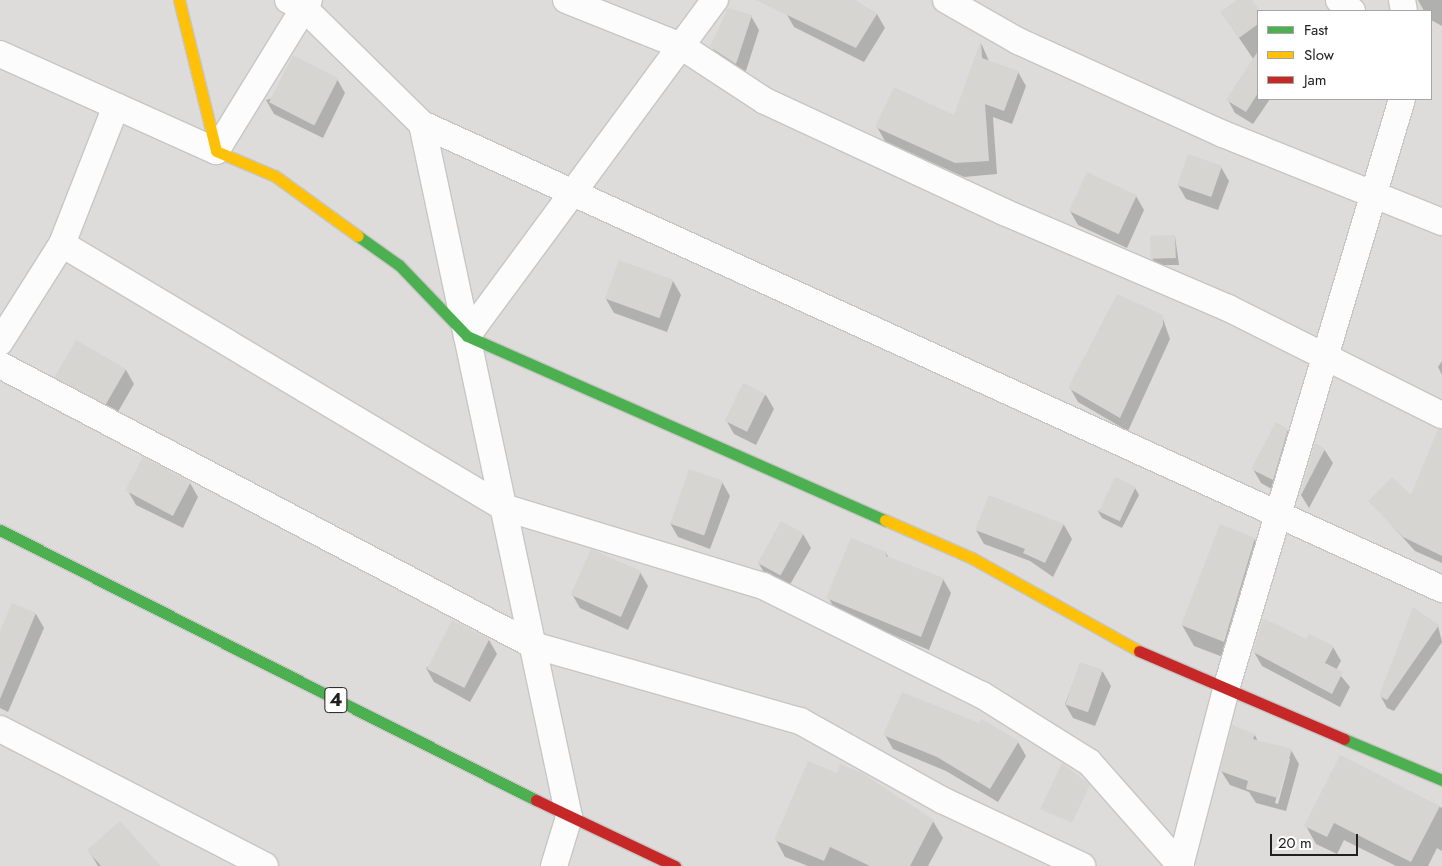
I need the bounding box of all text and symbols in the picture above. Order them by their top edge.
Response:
legend [1257,10,1432,100]
text: Fast [1304,19,1328,41]
text: Slow [1304,44,1334,66]
text: Jam [1304,69,1327,91]
road number: 4 [324,684,348,716]
scale bar [1272,824,1360,856]
text: 20 m [1278,832,1312,854]

